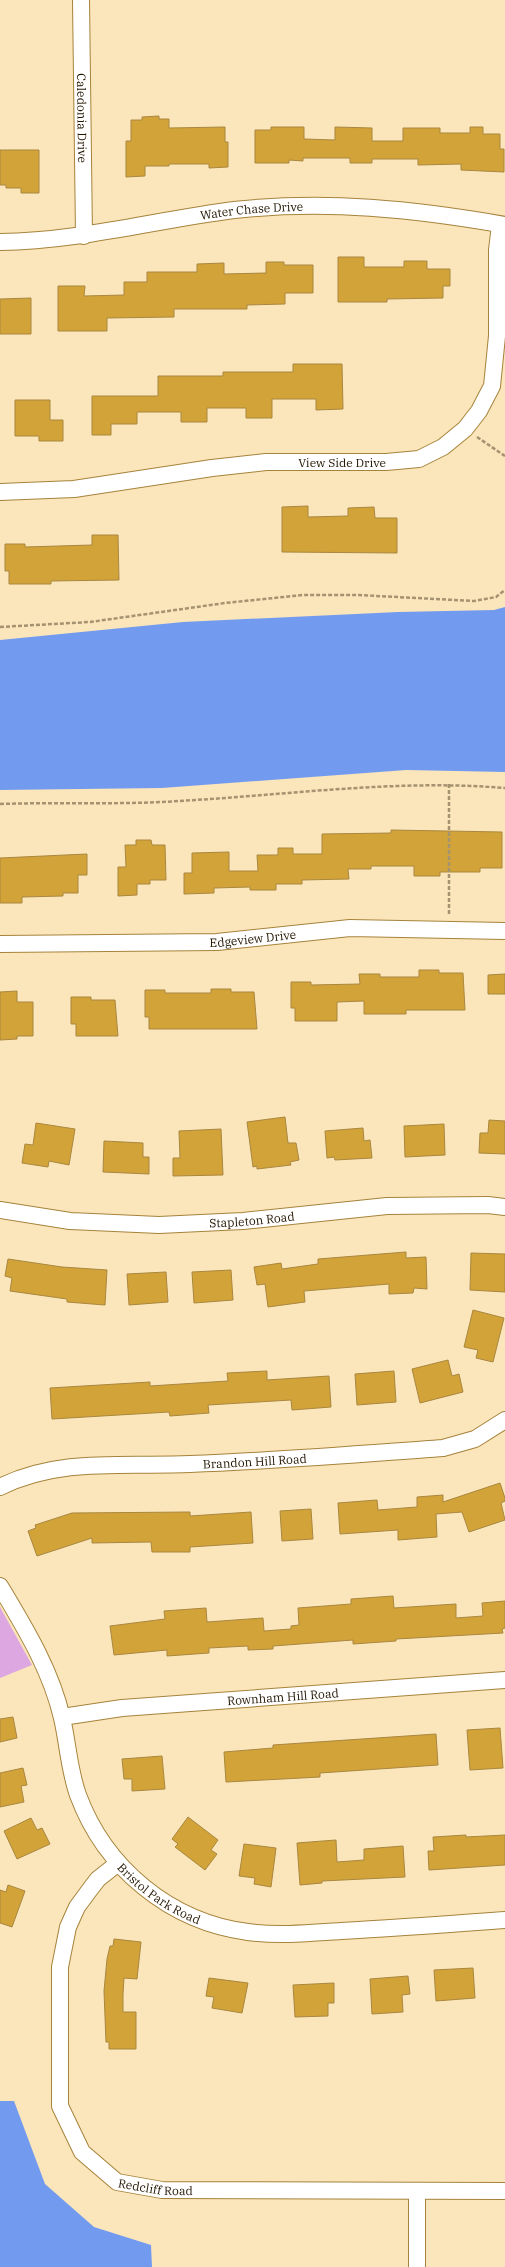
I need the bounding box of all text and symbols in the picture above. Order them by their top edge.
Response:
street label: Caledonia Drive [74,73,91,163]
street label: Water Chase Drive [199,198,303,222]
street label: View Side Drive [298,455,386,470]
street label: Edgeview Drive [209,926,297,950]
street label: Stapleton Road [209,1208,295,1230]
street label: Brandon Hill Road [202,1450,307,1471]
street label: Rownham Hill Road [227,1685,339,1708]
street label: Bristol Park Road [115,1859,203,1927]
street label: Redcliff Road [117,2175,193,2198]

